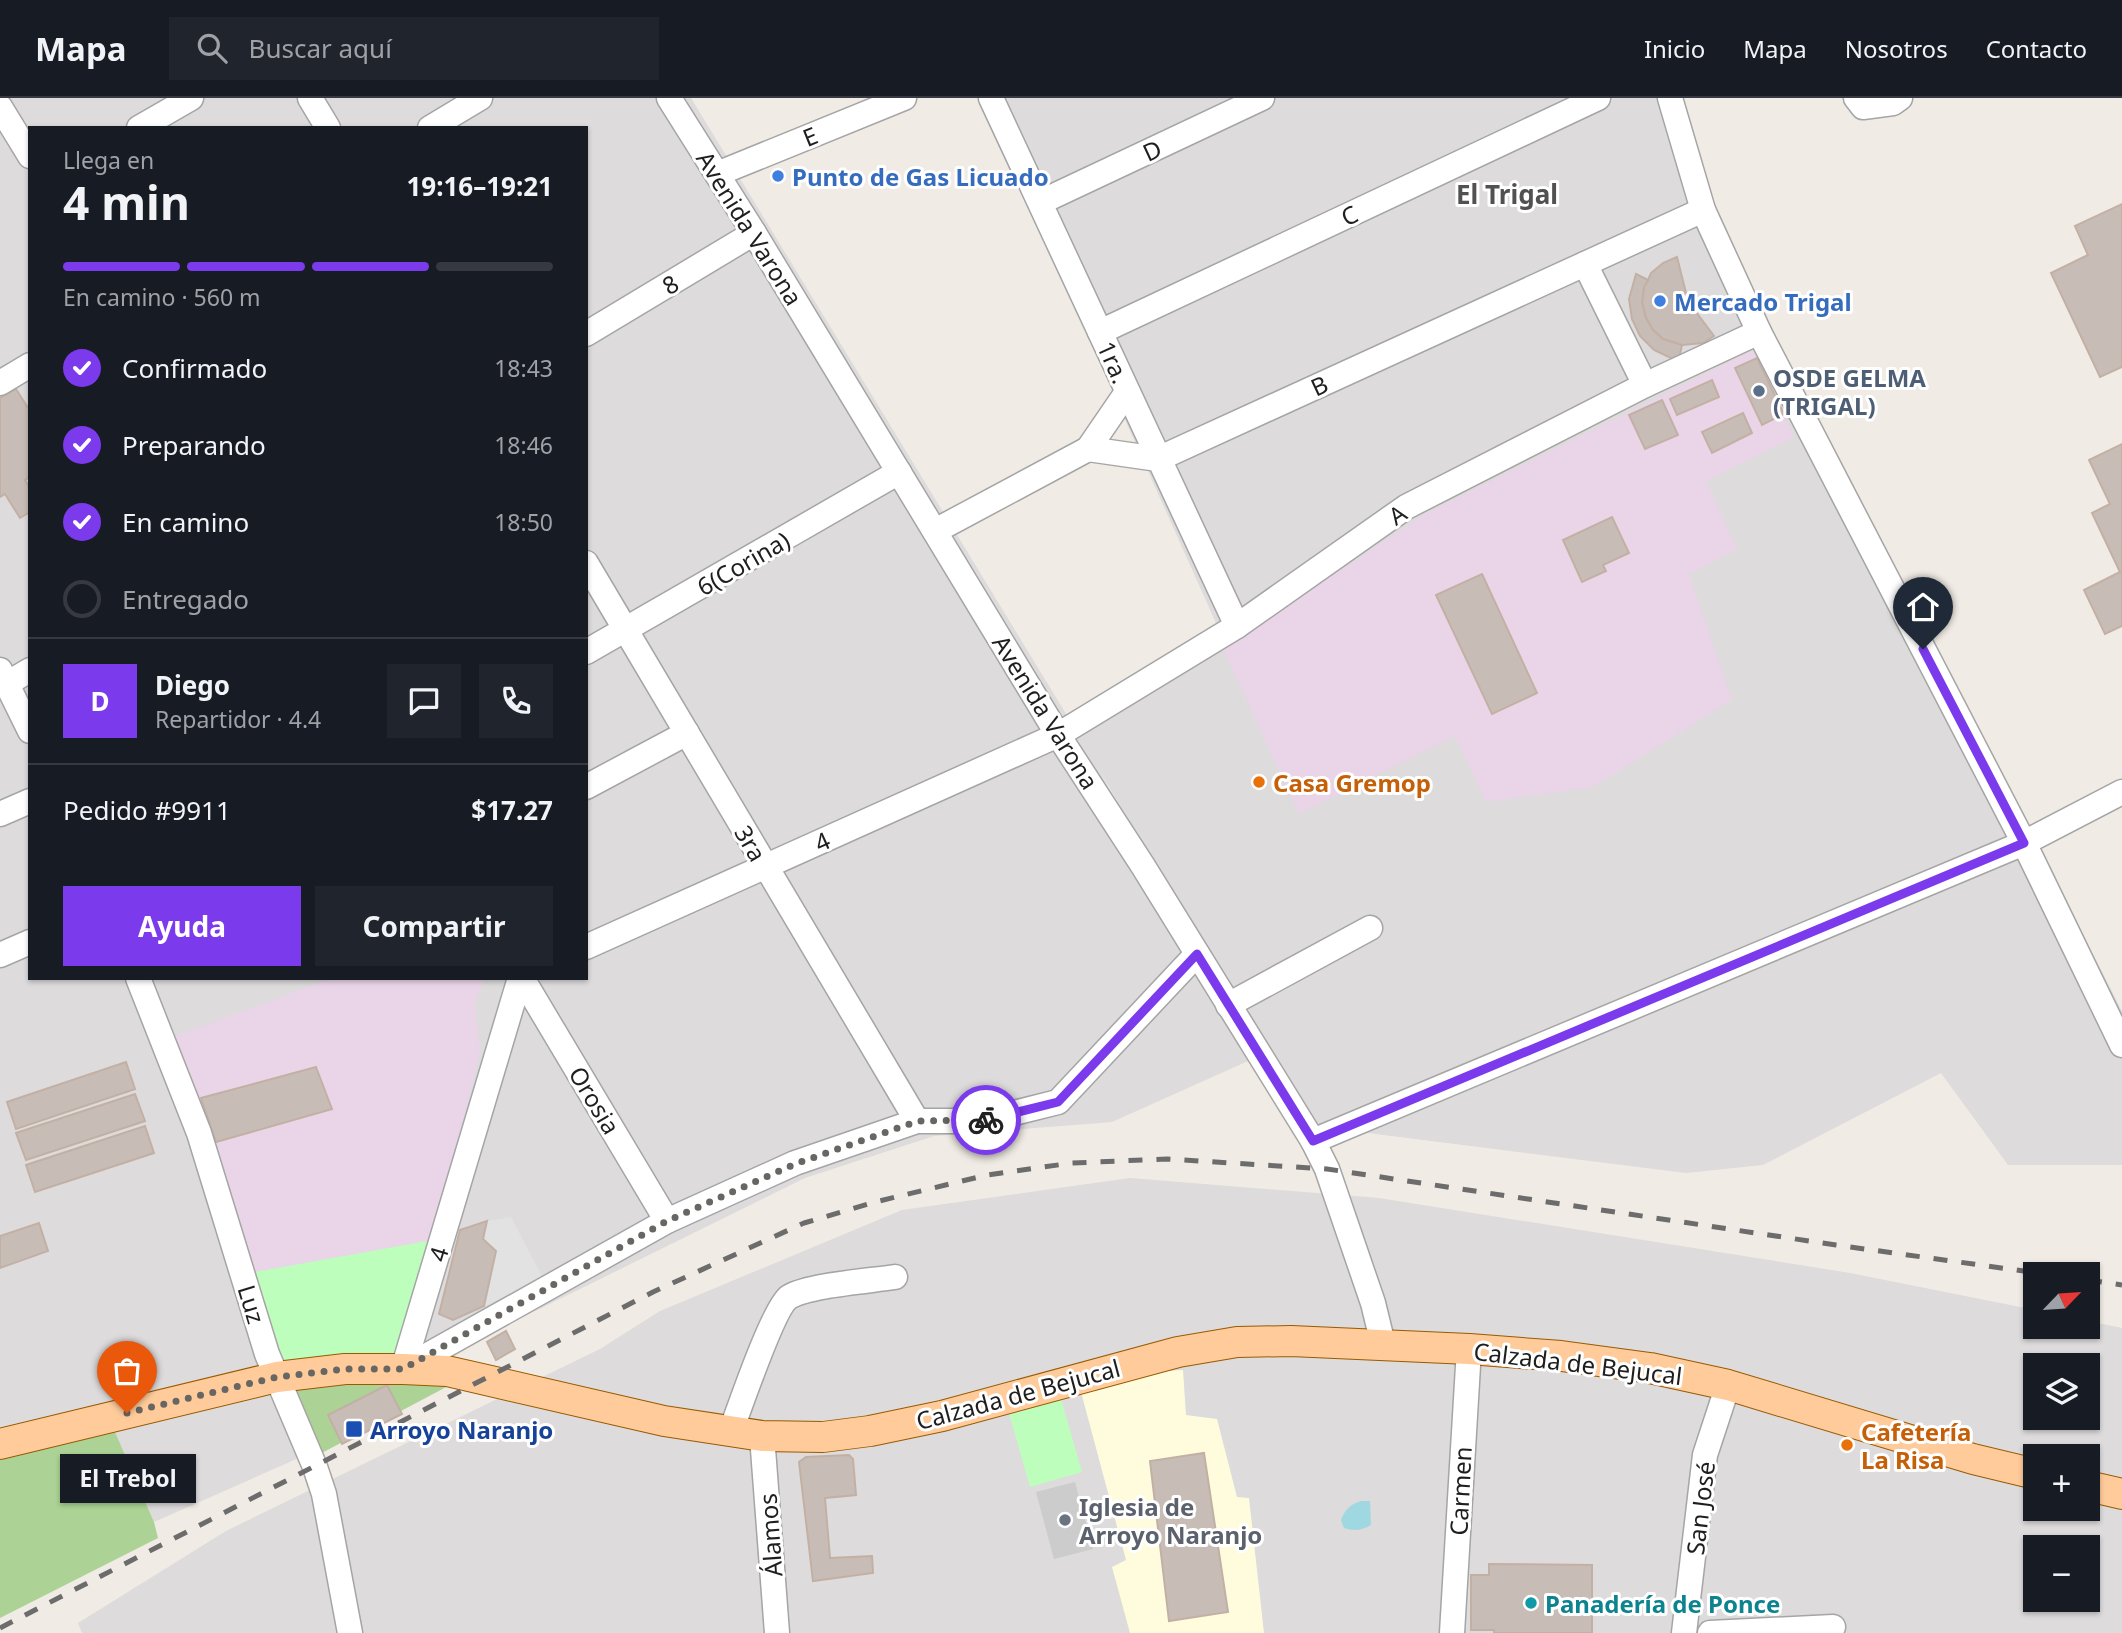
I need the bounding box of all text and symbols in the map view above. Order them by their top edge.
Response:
search box [169,17,659,80]
text: Mapa [35,26,127,71]
icon: search [193,29,231,67]
text: Buscar aquí [249,30,392,66]
text: Inicio [1644,32,1705,65]
text: Mapa [1743,32,1807,65]
text: Nosotros [1845,32,1948,65]
text: Contacto [1986,32,2087,65]
street label: E [798,118,822,154]
street label: D [1137,131,1167,169]
text: Llega en [63,144,154,176]
street label: Avenida Varona [689,145,811,311]
place label: Punto de Gas Licuado [792,160,1049,193]
text: 19:16–19:21 [406,168,553,204]
marker: Punto de Gas Licuado [770,168,786,184]
text: 4 min [63,171,190,233]
district label: El Trigal [1456,176,1558,212]
street label: C [1335,197,1363,233]
street label: 8 [656,266,684,302]
text: En camino · 560 m [63,281,261,313]
place label: Mercado Trigal [1674,285,1852,318]
marker: Mercado Trigal [1652,293,1668,309]
street label: 1ra. [1090,336,1138,388]
icon: check [63,349,101,387]
text: Confirmado [122,350,267,386]
text: 18:43 [494,352,553,384]
place label: OSDE GELMA (TRIGAL) [1773,361,1926,422]
street label: B [1305,367,1333,403]
marker: OSDE GELMA (TRIGAL) [1751,383,1767,399]
icon: check [63,426,101,464]
text: Preparando [122,427,266,463]
text: 18:46 [494,429,553,461]
street label: A [1381,496,1413,532]
icon: check [63,503,101,541]
text: En camino [122,504,249,540]
text: 18:50 [494,506,553,538]
street label: 6(Corina) [690,523,796,603]
pin [1893,577,1953,649]
text: Entregado [122,581,249,617]
icon: home [1904,588,1942,626]
street label: Avenida Varona [985,629,1107,795]
button: chat [387,664,461,738]
button: phone [479,664,553,738]
text: Diego [155,667,230,703]
text: D [90,683,110,719]
text: Repartidor · 4.4 [155,703,321,735]
place label: Casa Gremop [1273,766,1431,799]
marker: Casa Gremop [1251,774,1267,790]
text: Pedido #9911 [63,792,231,828]
text: $17.27 [471,792,553,828]
street label: 3ra [728,819,774,867]
street label: 4 [809,823,835,859]
button: Ayuda [63,886,301,966]
button: Compartir [315,886,553,966]
street label: Orosia [562,1060,628,1140]
courier [951,1085,1021,1155]
icon: bike [967,1101,1005,1139]
street label: 4 [420,1242,456,1265]
north arrow [2023,1262,2100,1339]
map controls [2023,1262,2100,1612]
street label: Luz [231,1281,273,1327]
street label: Calzada de Bejucal [1472,1334,1684,1392]
pin [97,1341,157,1413]
street label: Calzada de Bejucal [912,1351,1124,1437]
icon: bag [108,1352,146,1390]
button: layers [2023,1353,2100,1430]
place label: Arroyo Naranjo [370,1413,553,1446]
place label: Cafetería La Risa [1861,1415,1971,1476]
marker: Arroyo Naranjo [344,1419,364,1439]
marker: Cafetería La Risa [1839,1437,1855,1453]
button: + [2023,1444,2100,1521]
street label: Carmen [1441,1446,1479,1536]
callout: El Trebol [59,1455,195,1504]
street label: San José [1678,1459,1722,1557]
text: El Trebol [79,1462,177,1494]
place label: Iglesia de Arroyo Naranjo [1079,1490,1262,1551]
street label: Álamos [751,1492,789,1578]
marker: Iglesia de Arroyo Naranjo [1057,1512,1073,1528]
button: − [2023,1535,2100,1612]
place label: Panadería de Ponce [1545,1587,1780,1620]
marker: Panadería de Ponce [1523,1595,1539,1611]

